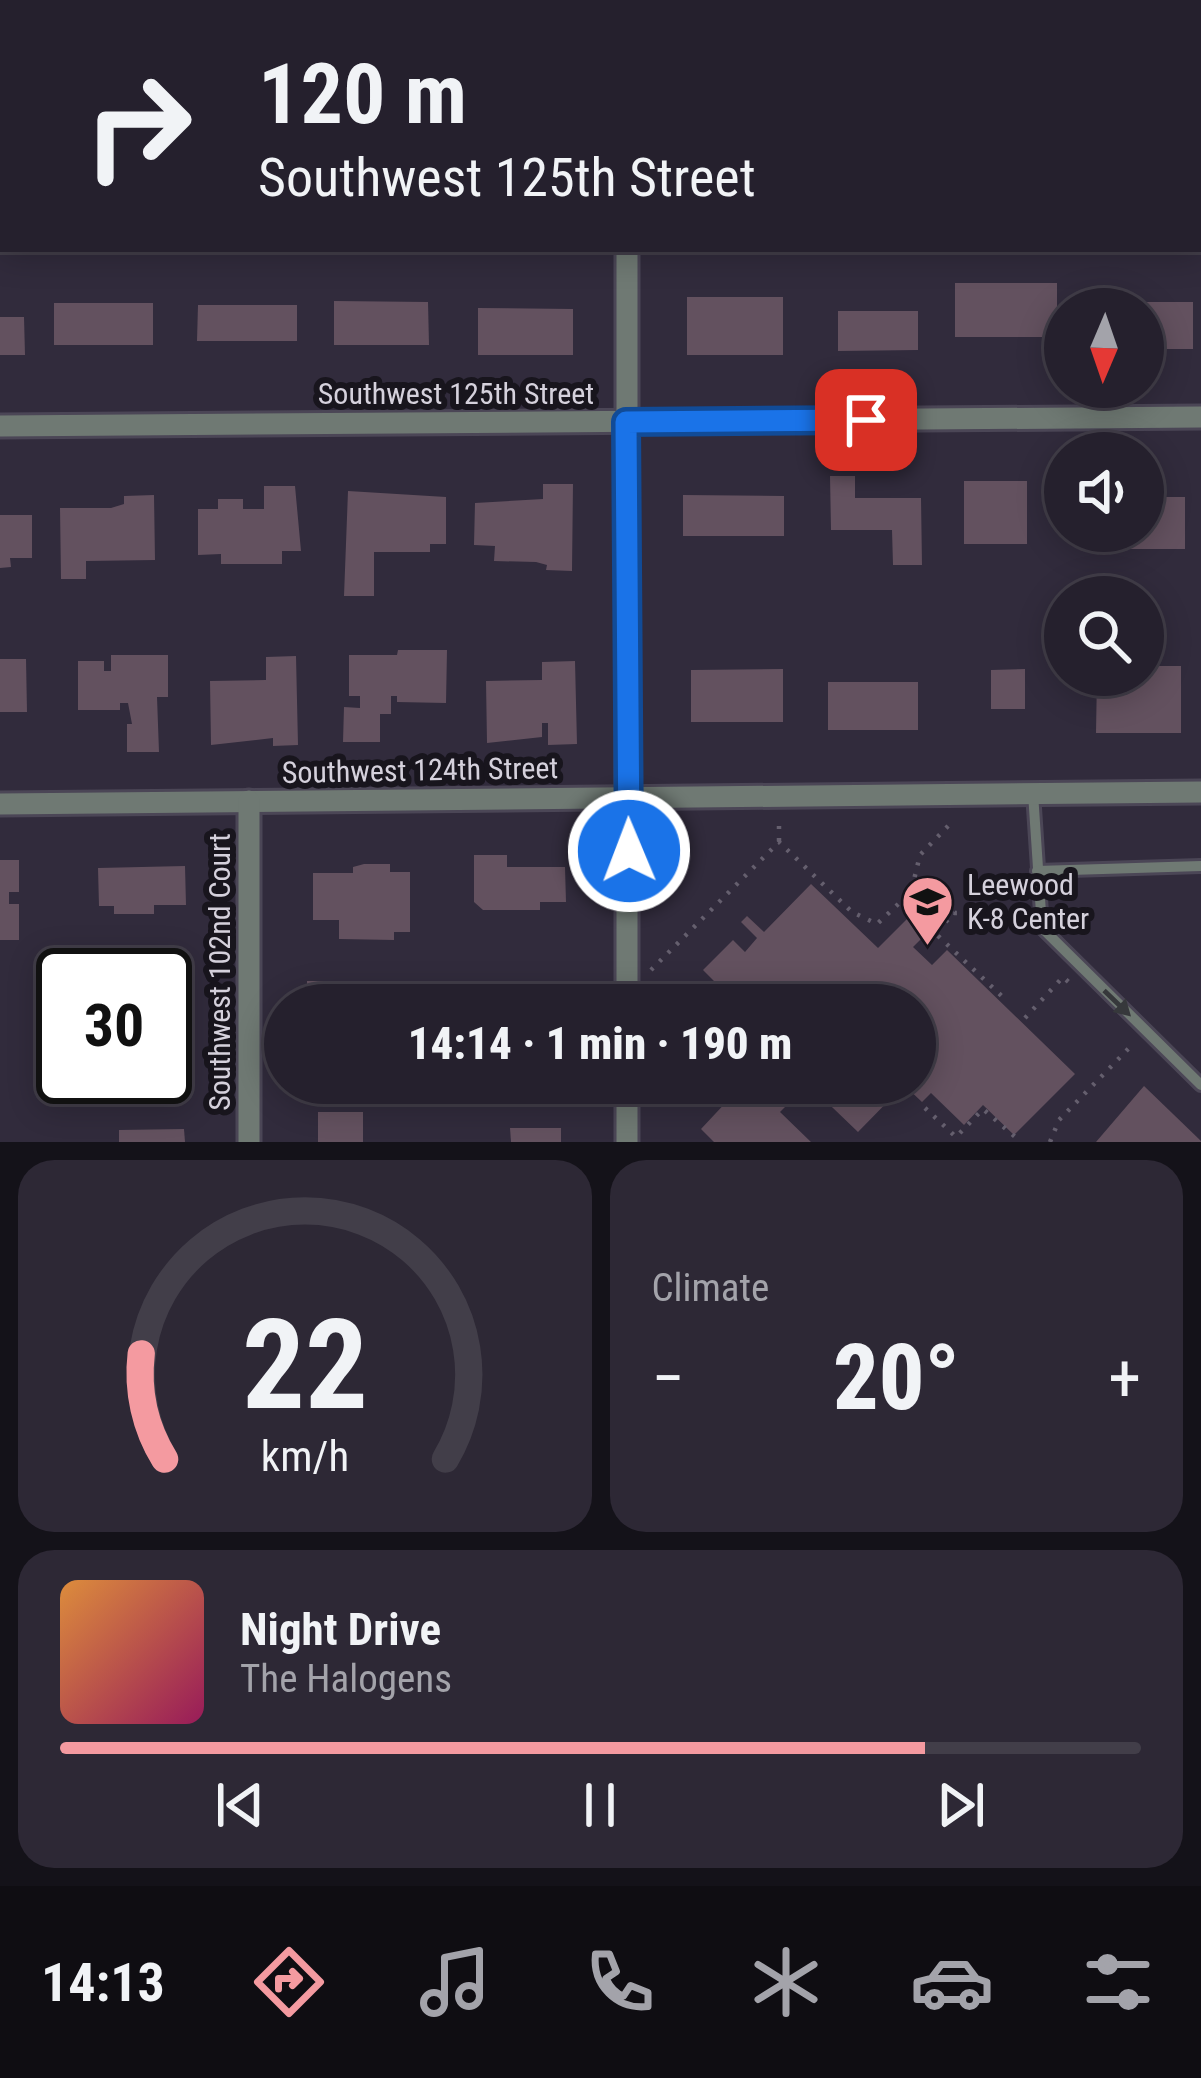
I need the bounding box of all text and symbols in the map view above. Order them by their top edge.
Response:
text: 120 m [258,45,467,144]
icon: right [60,48,216,204]
text: Southwest 125th Street [258,146,756,209]
north arrow [1044,288,1164,408]
map controls [1044,288,1164,696]
pin [815,369,917,471]
street label: Southwest 125th Street [318,376,594,411]
icon: arrive [833,387,899,453]
button: sound [1044,432,1164,552]
button: search [1044,576,1164,696]
street label: Southwest 124th Street [281,750,559,790]
position arrow [566,788,692,914]
street label: Southwest 102nd Court [202,833,237,1111]
place label: Leewood K-8 Center [967,867,1089,936]
school or university icon: Leewood K-8 Center [900,873,956,947]
speed limit sign: 30 [36,948,192,1104]
one-way arrow [1102,988,1131,1016]
text: 14:14 · 1 min · 190 m [408,1017,792,1070]
text: Climate [652,1265,769,1311]
text: 22 [242,1292,368,1438]
text: 20° [833,1326,960,1431]
text: − [652,1340,685,1417]
text: + [1108,1340,1141,1417]
text: km/h [261,1431,349,1481]
text: Night Drive [240,1603,441,1656]
text: The Halogens [240,1656,452,1702]
icon: previous [207,1772,273,1838]
icon: pause [567,1772,633,1838]
icon: next [928,1772,994,1838]
icon: directions [247,1940,331,2024]
icon: music [413,1940,497,2024]
icon: phone [578,1940,662,2024]
icon: climate [744,1940,828,2024]
icon: car [910,1940,994,2024]
icon: filters [1076,1940,1160,2024]
text: 14:13 [41,1951,165,2014]

